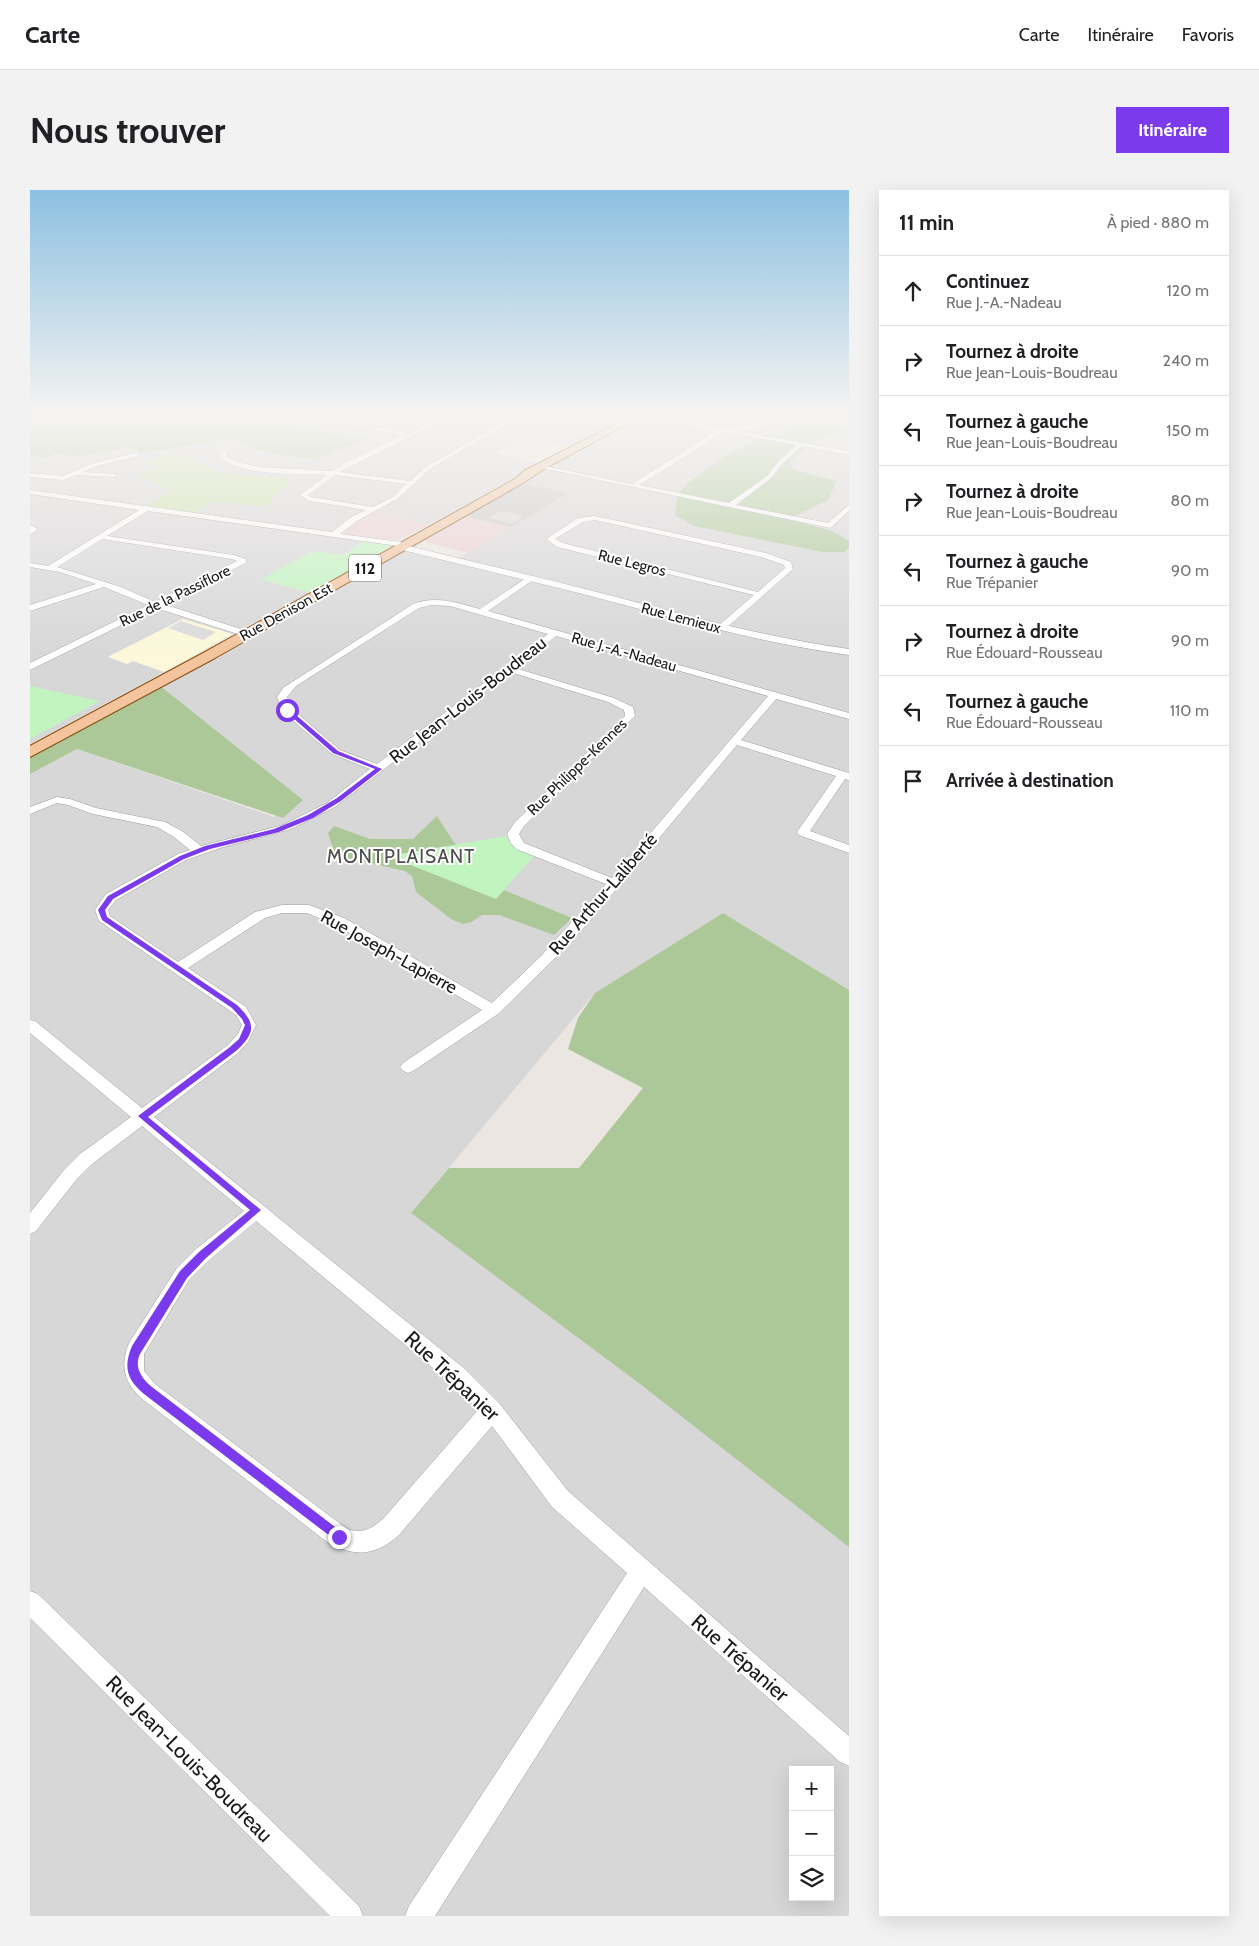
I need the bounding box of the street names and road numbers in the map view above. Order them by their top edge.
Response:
street label: Rue Legros [596,546,668,580]
road number: 112 [349,554,381,582]
street label: Rue de la Passiflore [117,561,234,631]
street label: Rue Denison Est [236,579,336,645]
street label: Rue Lemieux [639,599,723,637]
street label: Rue J.-A.-Nadeau [569,628,679,676]
street label: Rue Jean-Louis-Boudreau [385,632,551,768]
street label: Rue Philippe-Kennes [523,715,631,819]
street label: Rue Arthur-Laliberté [544,829,662,959]
street label: Rue Joseph-Lapierre [317,905,461,999]
street label: Rue Trépanier [400,1325,505,1426]
street label: Rue Trépanier [687,1609,794,1707]
street label: Rue Jean-Louis-Boudreau [101,1670,278,1847]

